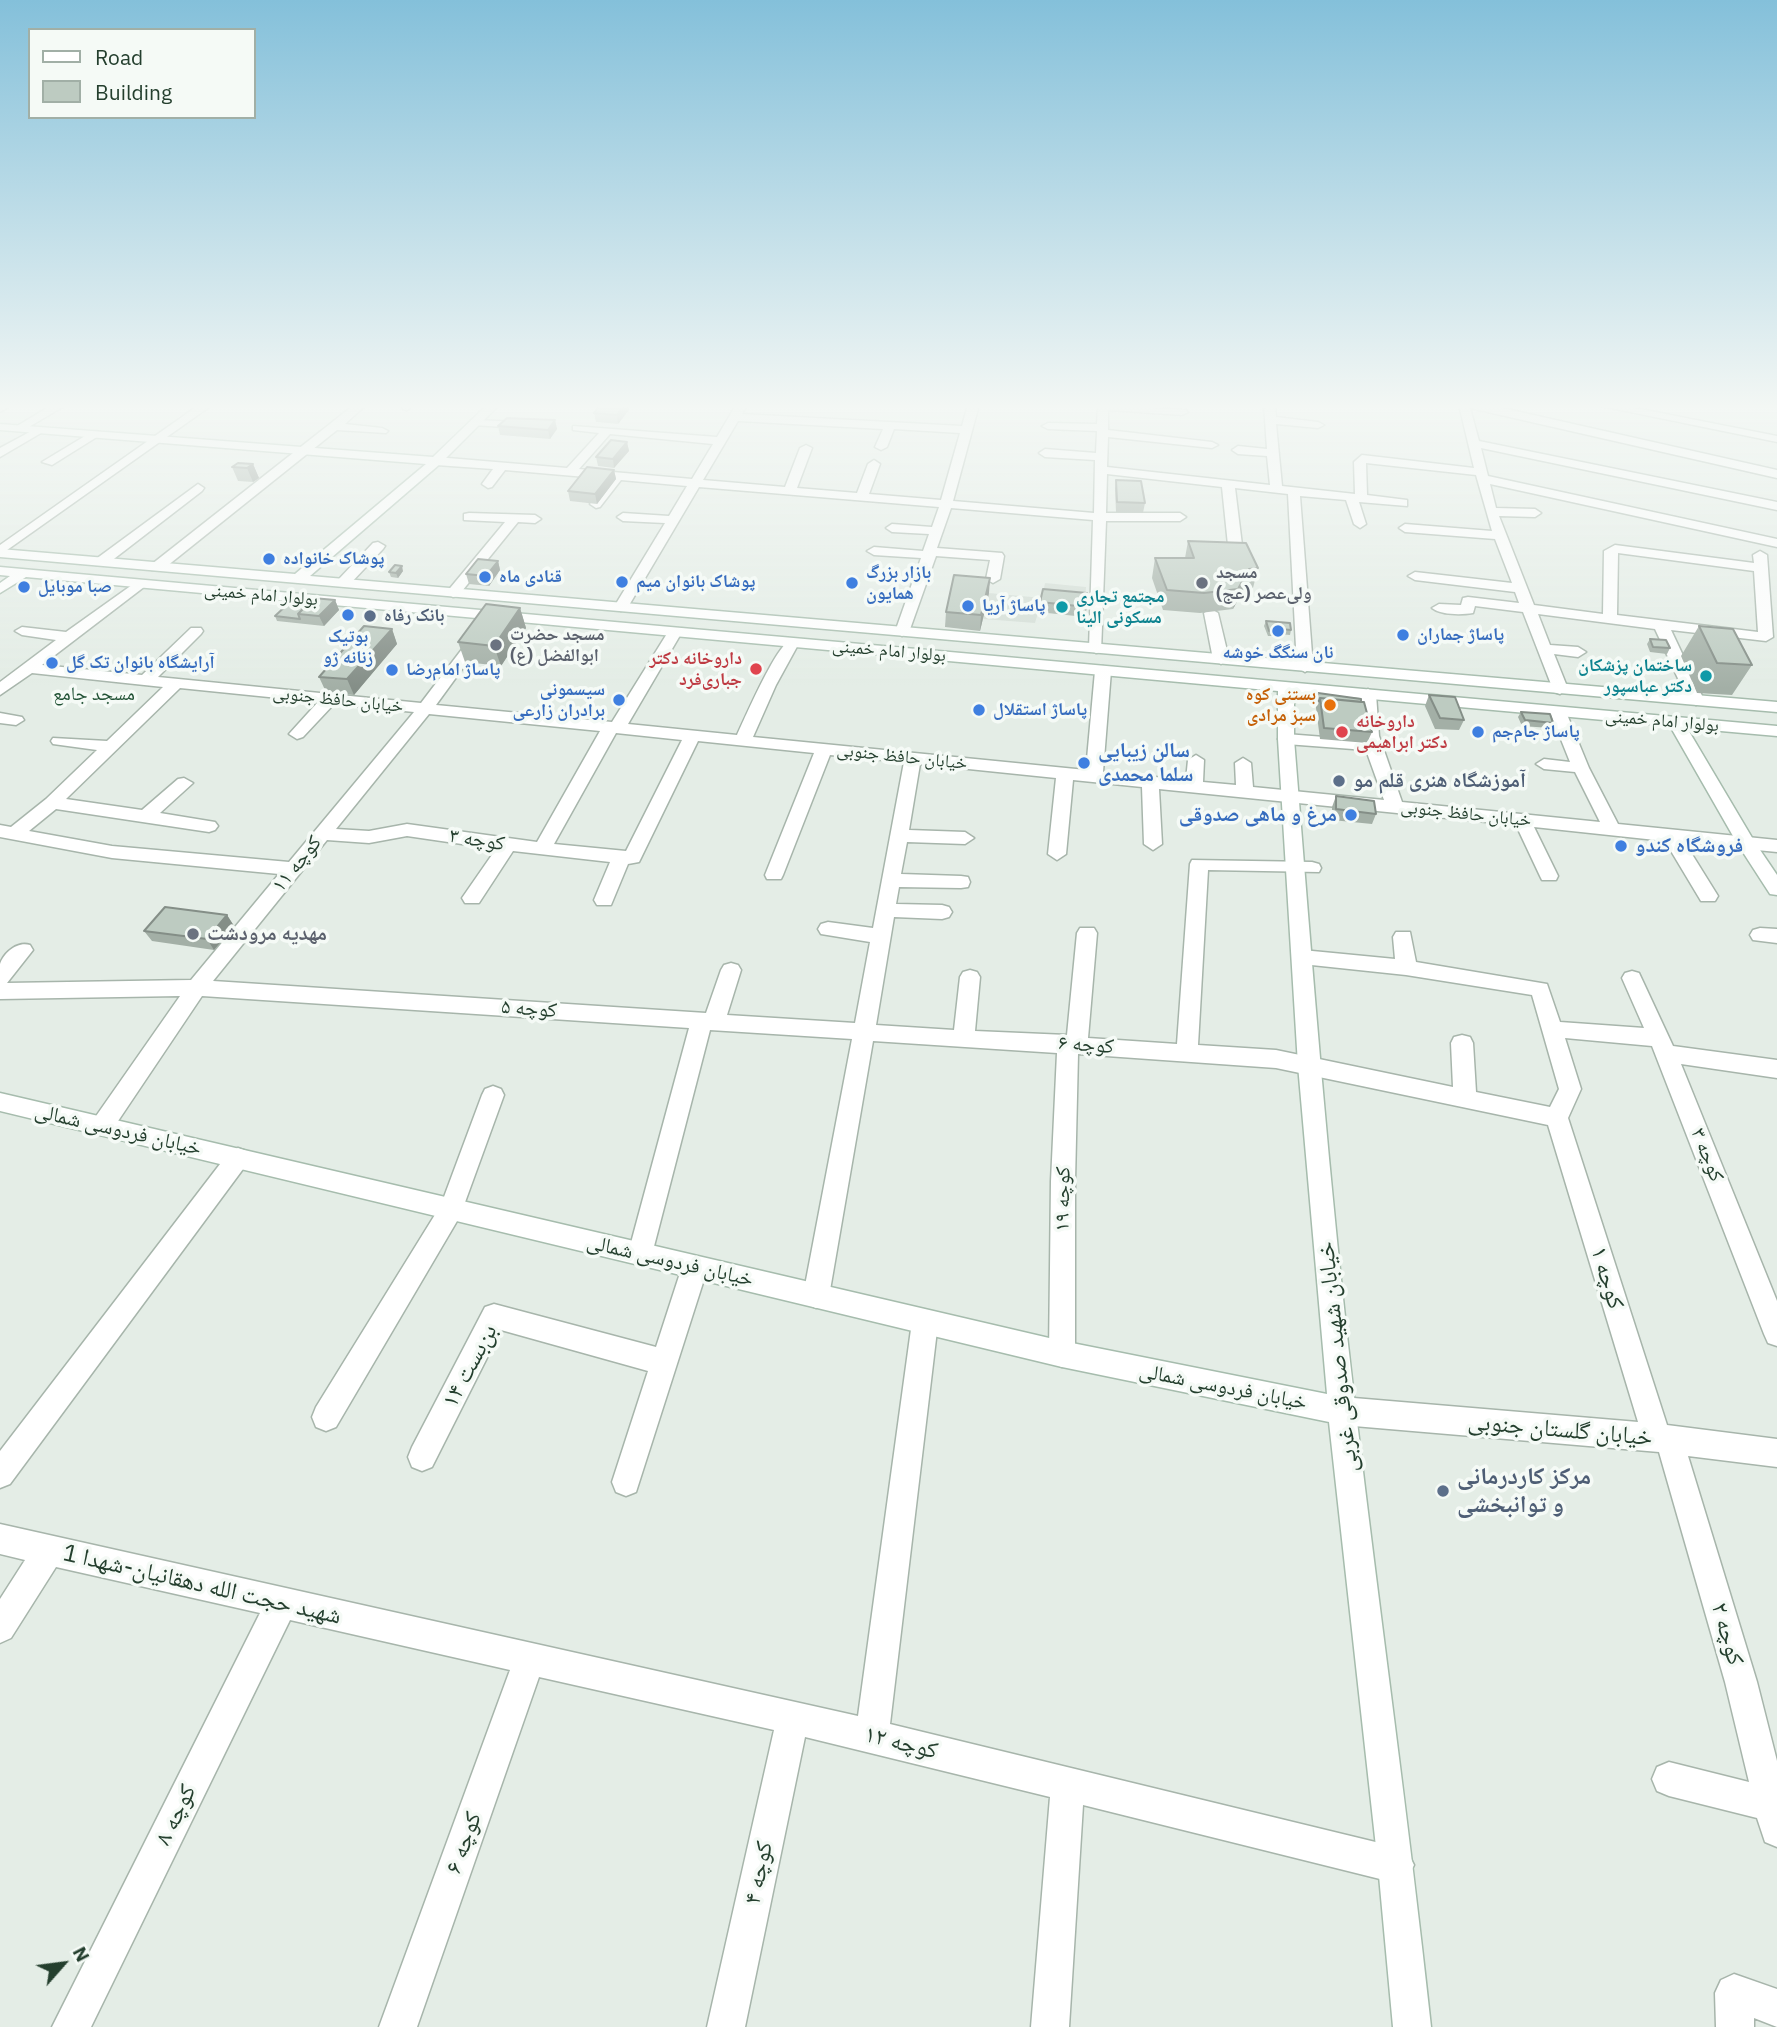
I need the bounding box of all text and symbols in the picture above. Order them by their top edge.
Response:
legend [28,28,256,119]
text: Road [95,43,143,71]
text: Building [95,78,172,106]
place label: پوشاک خانواده [283,548,385,570]
marker: پوشاک خانواده [261,551,277,567]
place label: بازار بزرگ همایون [866,562,931,604]
place label: مسجد ولی‌عصر (عج) [1216,562,1312,604]
place label: قنادی ماه [499,566,562,588]
marker: قنادی ماه [477,569,493,585]
place label: پوشاک بانوان میم [636,571,755,593]
marker: پوشاک بانوان میم [614,574,630,590]
marker: بازار بزرگ همایون [844,575,860,591]
marker: مسجد ولی‌عصر (عج) [1194,575,1210,591]
place label: صبا موبایل [38,576,112,598]
marker: صبا موبایل [16,579,32,595]
street label: بولوار امام خمینی [203,579,319,611]
place label: مجتمع تجاری مسکونی الینا [1076,586,1165,628]
place label: پاساژ آریا [982,595,1045,617]
marker: پاساژ آریا [960,598,976,614]
marker: مجتمع تجاری مسکونی الینا [1054,599,1070,615]
place label: بانک رفاه [384,605,444,627]
marker: بوتیک زنانه ژو [340,607,356,623]
marker: بانک رفاه [362,608,378,624]
marker: نان سنگگ خوشه [1270,623,1286,639]
place label: مسجد حضرت ابوالفضل (ع) [510,624,604,666]
place label: پاساژ جماران [1417,624,1504,646]
place label: بوتیک زنانه ژو [323,626,373,668]
marker: پاساژ جماران [1395,627,1411,643]
street label: بولوار امام خمینی [831,635,947,667]
marker: مسجد حضرت ابوالفضل (ع) [488,637,504,653]
place label: نان سنگگ خوشه [1222,642,1334,664]
place label: داروخانه دکتر جباری‌فرد [649,648,742,690]
place label: آرایشگاه بانوان تک گل [66,652,215,674]
marker: آرایشگاه بانوان تک گل [44,655,60,671]
place label: ساختمان پزشکان دکتر عباسپور [1578,655,1692,698]
place label: پاساژ امام‌رضا [406,659,500,681]
marker: داروخانه دکتر جباری‌فرد [748,661,764,677]
marker: پاساژ امام‌رضا [384,662,400,678]
marker: ساختمان پزشکان دکتر عباسپور [1698,668,1714,684]
place label: سیسمونی برادران زارعی [513,679,605,722]
street label: خیابان حافظ جنوبی [272,682,404,718]
district label: مسجد جامع [53,684,135,706]
place label: بستنی کوه سبز مرادی [1246,684,1316,726]
marker: سیسمونی برادران زارعی [611,692,627,708]
marker: بستنی کوه سبز مرادی [1322,697,1338,713]
place label: پاساژ استقلال [993,699,1087,721]
marker: پاساژ استقلال [971,702,987,718]
street label: بولوار امام خمینی [1604,705,1720,737]
place label: داروخانه دکتر ابراهیمی [1356,711,1448,754]
place label: پاساژ جام‌جم [1492,721,1580,743]
marker: داروخانه دکتر ابراهیمی [1334,724,1350,740]
marker: پاساژ جام‌جم [1470,724,1486,740]
place label: سالن زیبایی سلما محمدی [1098,738,1193,788]
street label: خیابان حافظ جنوبی [836,739,968,775]
marker: سالن زیبایی سلما محمدی [1076,755,1092,771]
place label: آموزشگاه هنری قلم مو [1353,768,1526,794]
marker: آموزشگاه هنری قلم مو [1331,773,1347,789]
street label: خیابان حافظ جنوبی [1400,796,1532,832]
place label: مرغ و ماهی صدوقی [1179,802,1337,828]
marker: مرغ و ماهی صدوقی [1343,807,1359,823]
street label: کوچه ۳ [447,823,507,857]
street label: کوچه ۱۱ [267,831,327,897]
place label: فروشگاه کندو [1635,833,1743,859]
marker: فروشگاه کندو [1613,838,1629,854]
place label: مهدیه مرودشت [207,921,327,947]
marker: مهدیه مرودشت [185,926,201,942]
street label: کوچه ۵ [500,994,558,1024]
street label: کوچه ۶ [1057,1030,1115,1060]
street label: خیابان فردوسی شمالی [32,1099,204,1161]
street label: کوچه ۳ [1685,1124,1729,1186]
street label: کوچه ۱۹ [1050,1166,1076,1232]
street label: خیابان فردوسی شمالی [584,1230,756,1292]
street label: خیابان شهید صدوقی غربی [1312,1240,1364,1474]
street label: کوچه ۱ [1584,1243,1630,1313]
street label: بن‌بست ۱۴ [436,1320,504,1412]
street label: خیابان فردوسی شمالی [1137,1358,1309,1416]
street label: خیابان گلستان جنوبی [1467,1408,1653,1452]
place label: مرکز کاردرمانی و توانبخشی [1457,1463,1591,1519]
marker: مرکز کاردرمانی و توانبخشی [1435,1483,1451,1499]
street label: شهید حجت الله دهقانیان-شهدا 1 [60,1539,344,1631]
street label: کوچه ۲ [1704,1599,1750,1669]
street label: کوچه ۱۲ [861,1720,941,1766]
street label: کوچه ۸ [149,1780,203,1850]
street label: کوچه ۶ [440,1808,488,1878]
street label: کوچه ۴ [738,1839,780,1907]
north arrow [28,1929,98,1999]
text: N [68,1942,95,1966]

